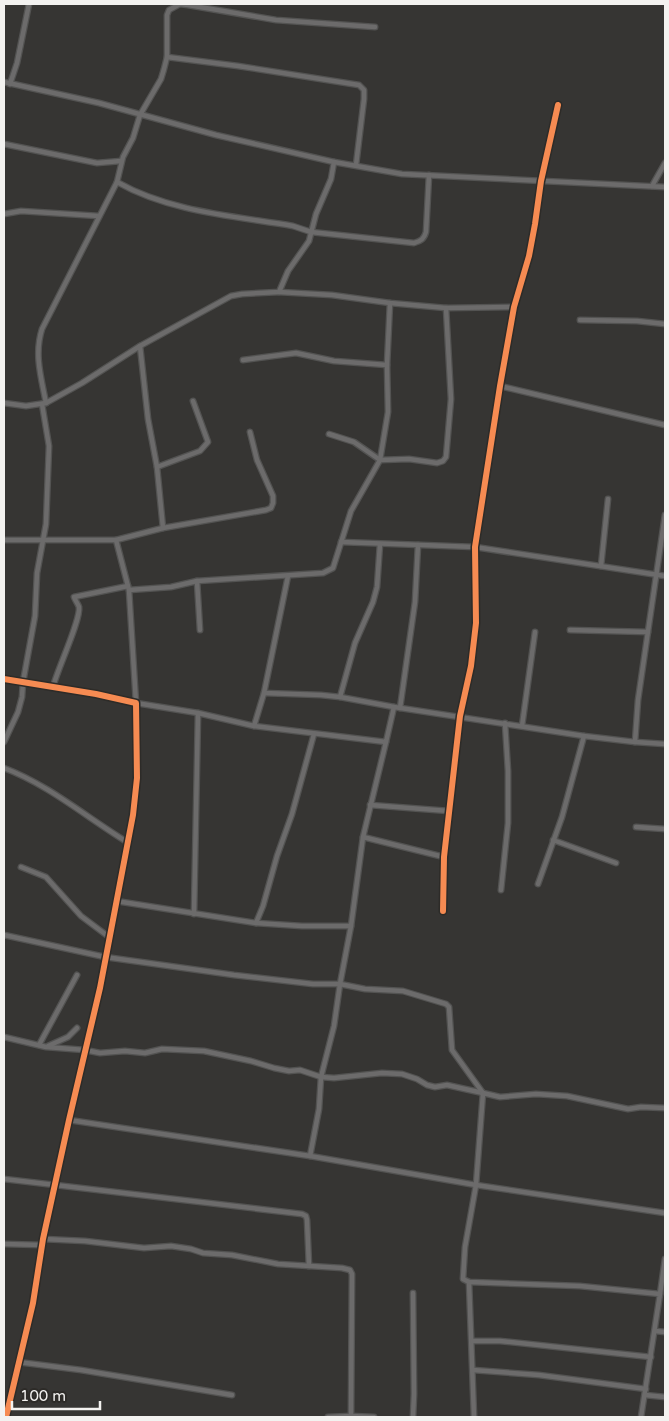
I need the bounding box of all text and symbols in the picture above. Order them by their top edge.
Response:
scale bar [12,1378,100,1410]
text: 100 m [20,1387,66,1405]

